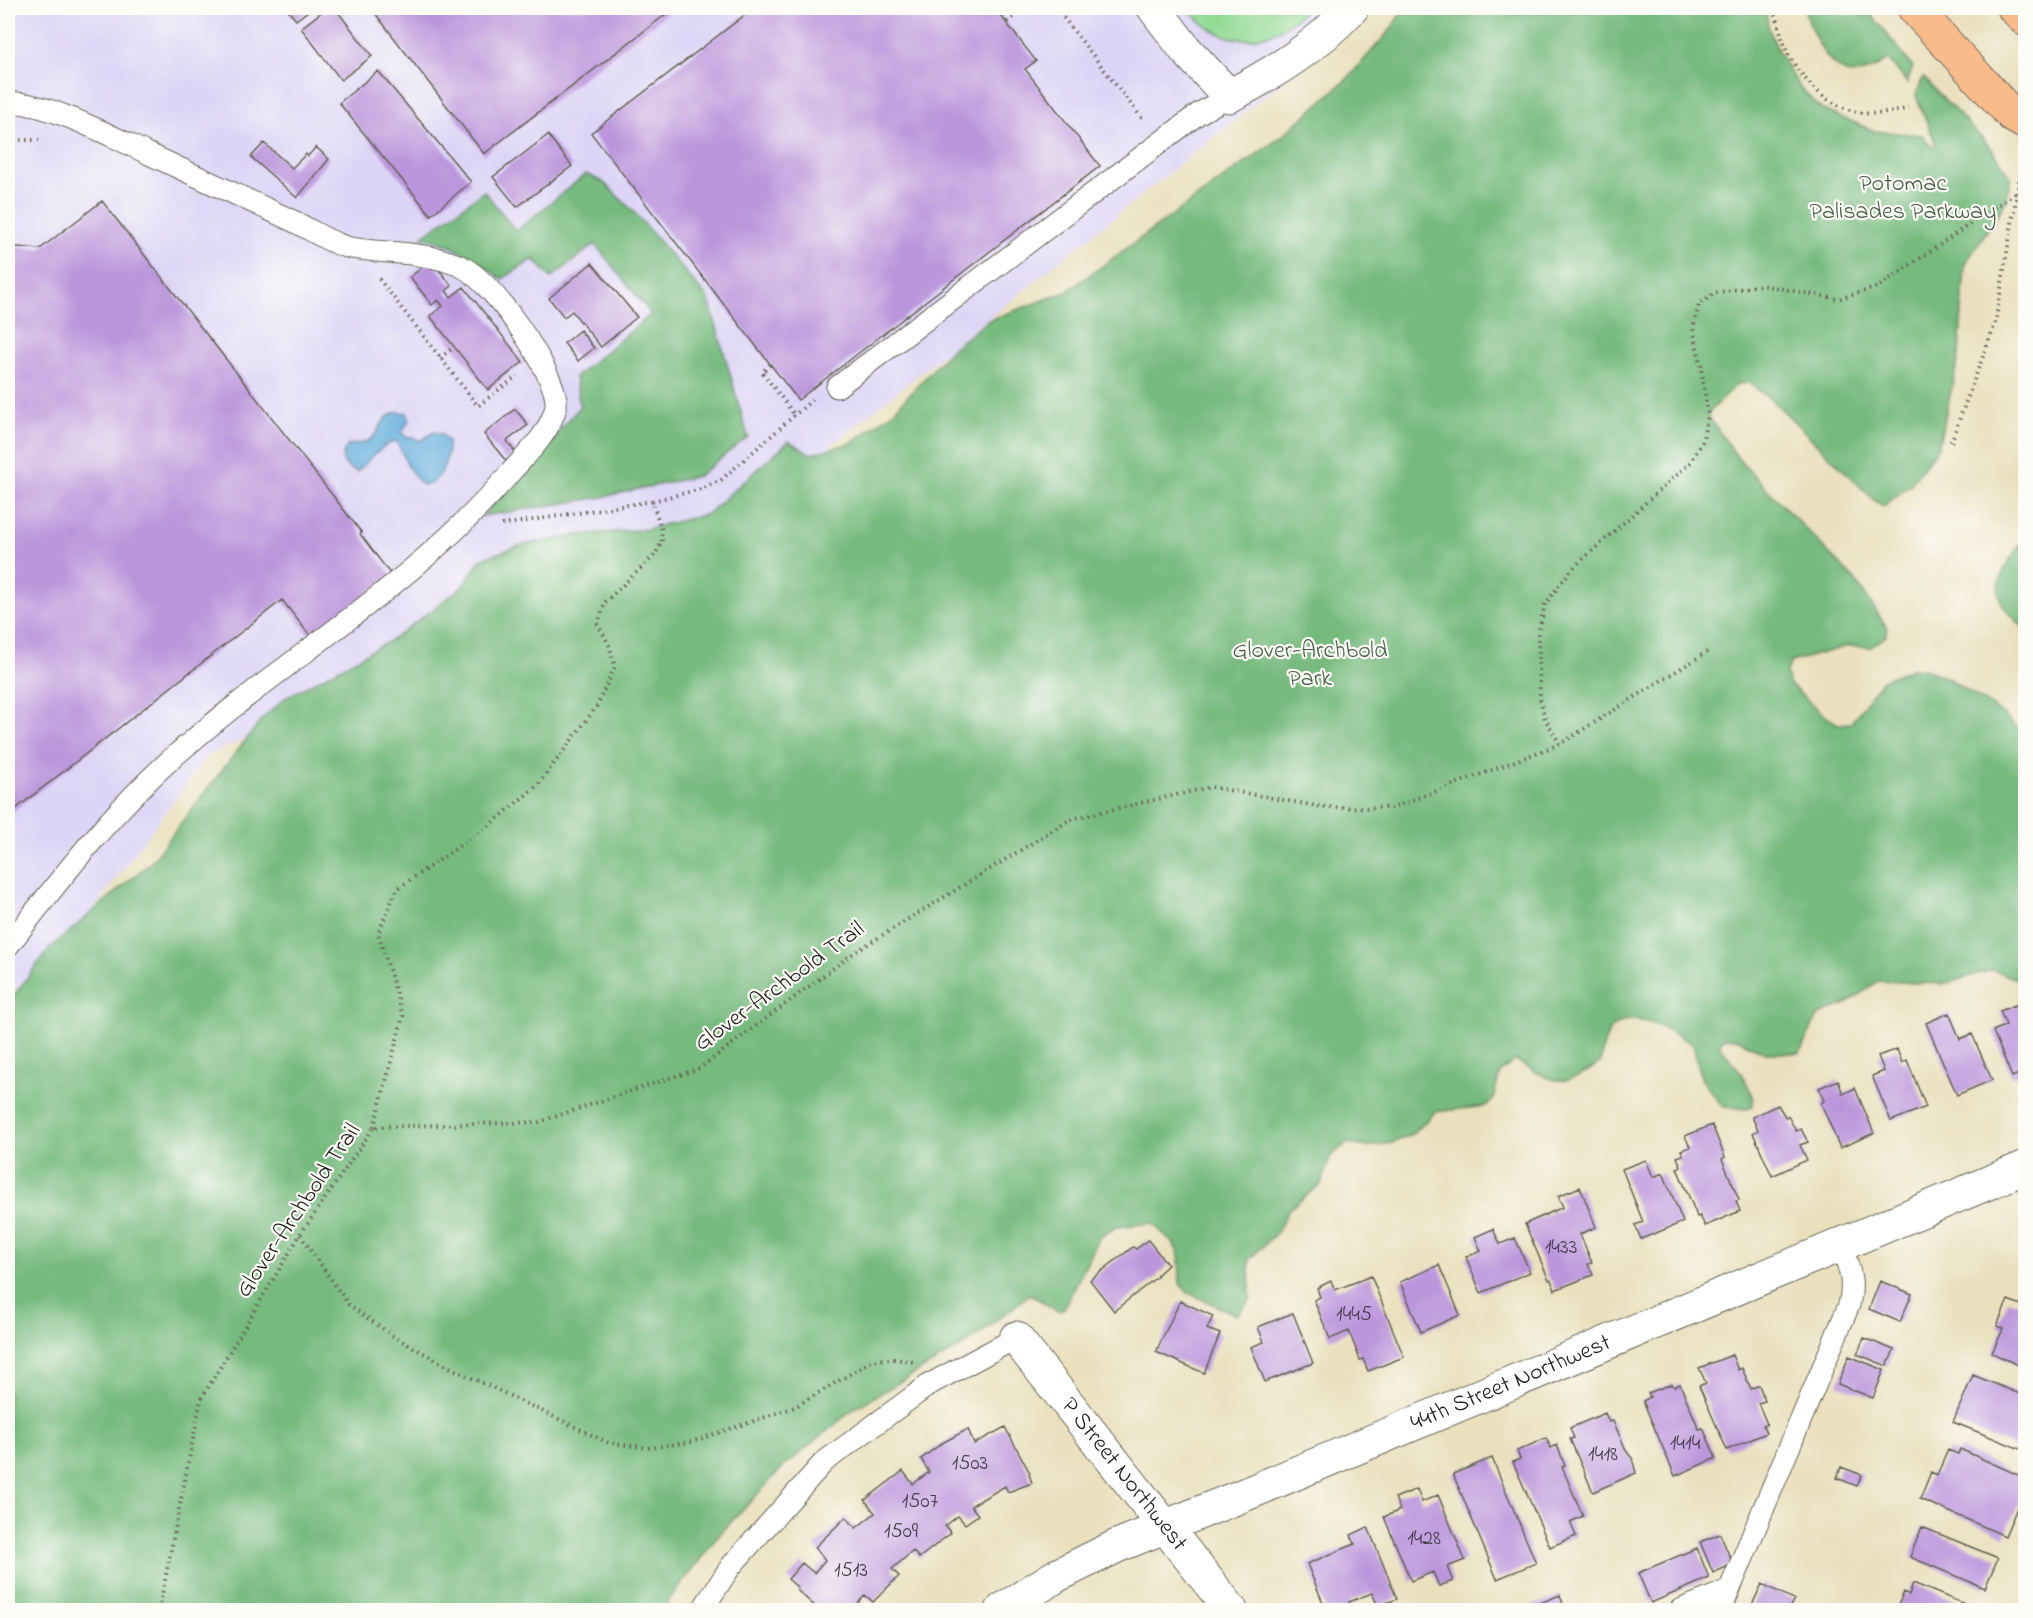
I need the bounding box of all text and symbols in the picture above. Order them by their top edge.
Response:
park label: Potomac Palisades Parkway [1810,167,1996,231]
park label: Glover-Archbold Park [1233,634,1388,697]
street label: Glover-Archbold Trail [687,913,873,1061]
street label: Glover-Archbold Trail [228,1117,370,1305]
house number: 1433 [1545,1233,1577,1263]
house number: 1445 [1336,1300,1372,1330]
street label: 44th Street Northwest [1405,1325,1616,1441]
street label: P Street Northwest [1052,1390,1196,1559]
house number: 1414 [1670,1429,1701,1459]
house number: 1418 [1588,1440,1618,1470]
house number: 1503 [952,1449,988,1479]
house number: 1507 [902,1487,939,1517]
house number: 1509 [884,1517,919,1547]
house number: 1428 [1407,1524,1441,1554]
house number: 1513 [834,1556,868,1586]

